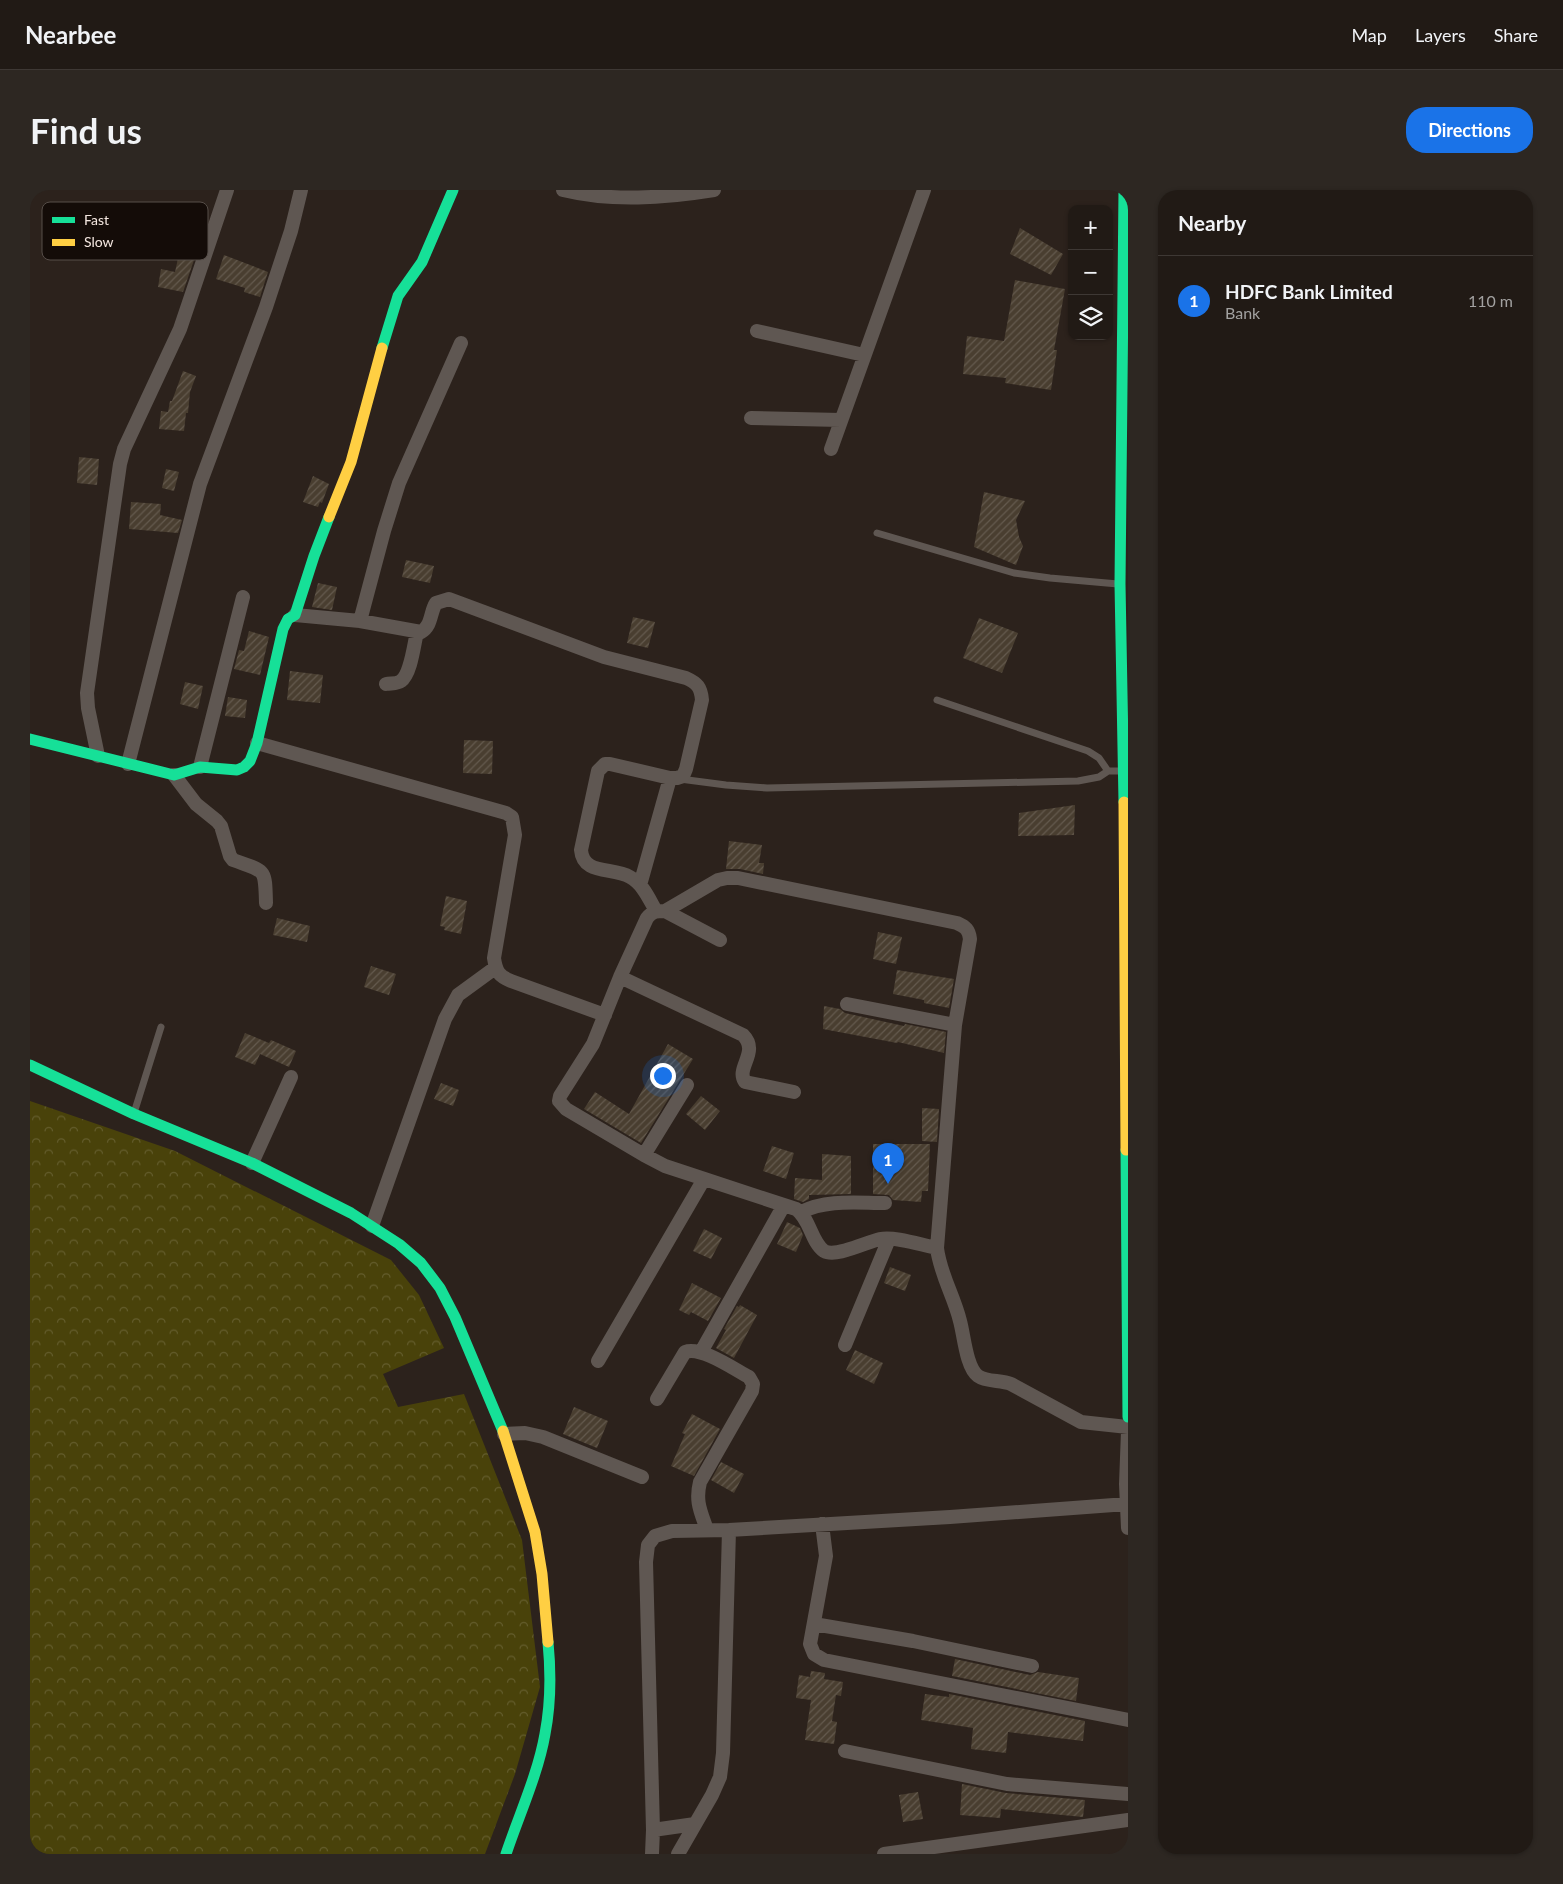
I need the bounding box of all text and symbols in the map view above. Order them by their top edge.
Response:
text: Nearbee [25,20,116,49]
text: Map [1351,24,1387,46]
text: Layers [1415,24,1466,46]
text: Share [1494,24,1538,46]
button: Directions [1406,107,1533,153]
text: Find us [30,109,142,151]
legend [42,202,208,260]
map controls [1068,205,1113,340]
button: + [1068,205,1113,250]
text: Nearby [1178,210,1246,235]
text: Fast [84,211,109,228]
text: Slow [84,233,114,250]
button: − [1068,250,1113,295]
text: HDFC Bank Limited [1225,280,1393,303]
text: 1 [1189,291,1199,310]
text: 110 m [1468,291,1513,310]
button: layers [1068,295,1113,340]
text: Bank [1225,303,1260,322]
your location [650,1063,676,1089]
pin: 1 [872,1143,904,1184]

